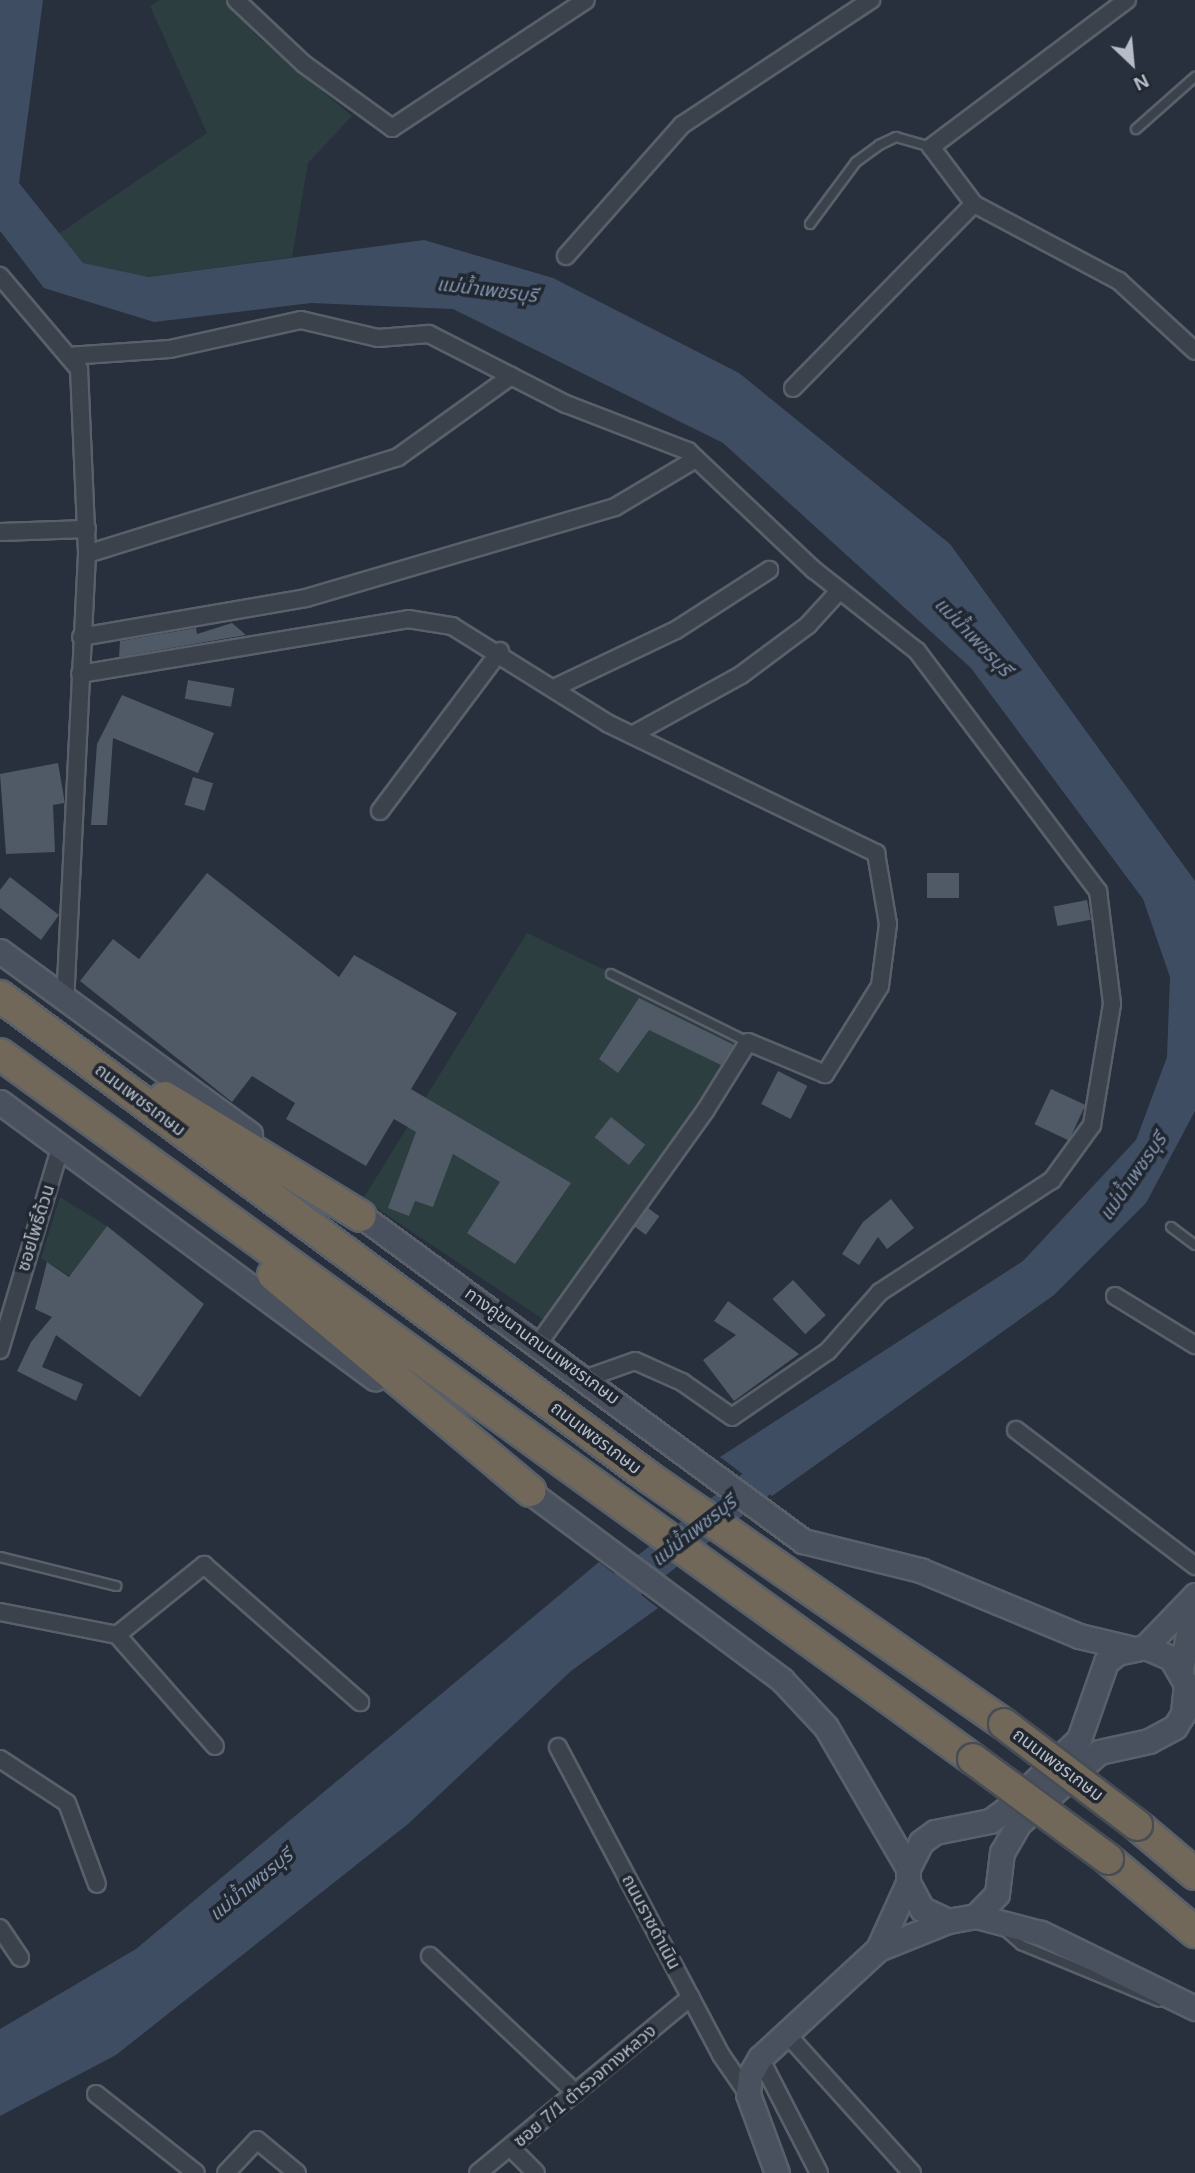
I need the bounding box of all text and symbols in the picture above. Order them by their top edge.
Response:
north arrow [1097,28,1167,98]
text: N [1131,70,1152,95]
water label: แม่น้ำเพชรบุรี [436,273,538,307]
water label: แม่น้ำเพชรบุรี [930,593,1016,681]
street label: ถนนเพชรเกษม [90,1059,190,1141]
water label: แม่น้ำเพชรบุรี [1095,1129,1171,1225]
street label: ซอยโพธิ์ด้วน [13,1182,59,1274]
street label: ทางคู่ขนานถนนเพชรเกษม [460,1283,624,1409]
street label: ถนนเพชรเกษม [546,1397,646,1479]
water label: แม่น้ำเพชรบุรี [647,1491,741,1571]
street label: ถนนเพชรเกษม [1008,1724,1108,1806]
water label: แม่น้ำเพชรบุรี [205,1844,297,1926]
street label: ถนนราชดำเนิน [617,1871,685,1973]
street label: ซอย 7/1 ตำรวจทางหลวง [509,2020,661,2152]

